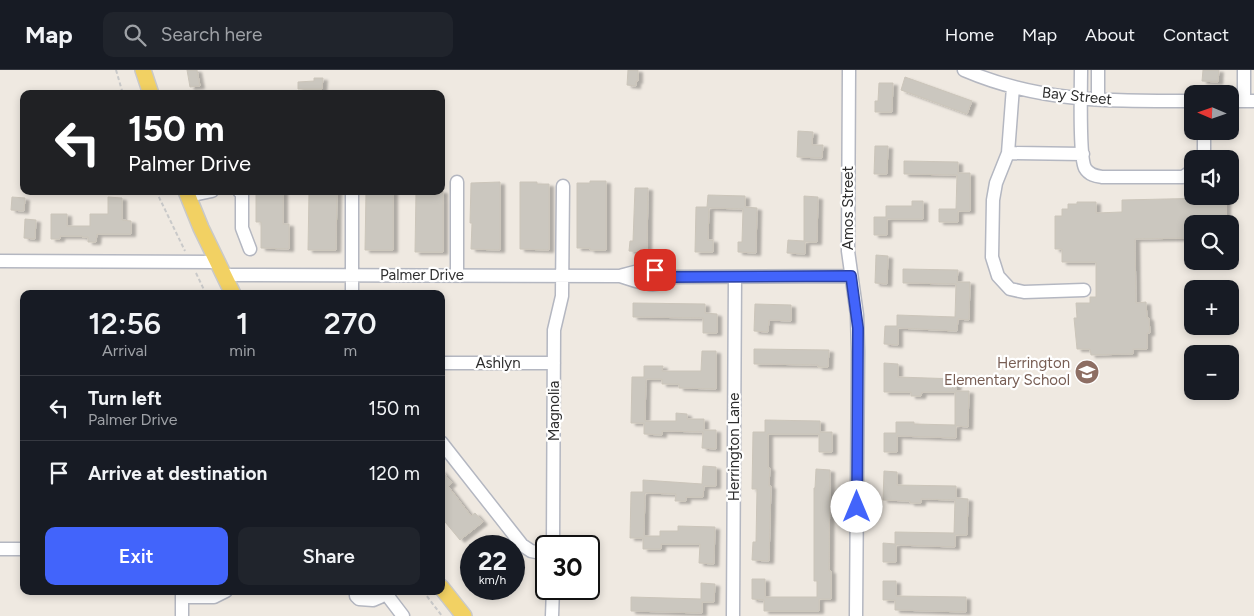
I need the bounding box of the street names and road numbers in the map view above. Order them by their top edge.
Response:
street label: Bay Street [1041,83,1113,109]
street label: Amos Street [839,166,857,250]
street label: Palmer Drive [380,266,464,284]
street label: Ashlyn [475,354,521,372]
street label: Magnolia [545,381,563,441]
street label: Herrington Lane [725,393,743,501]

